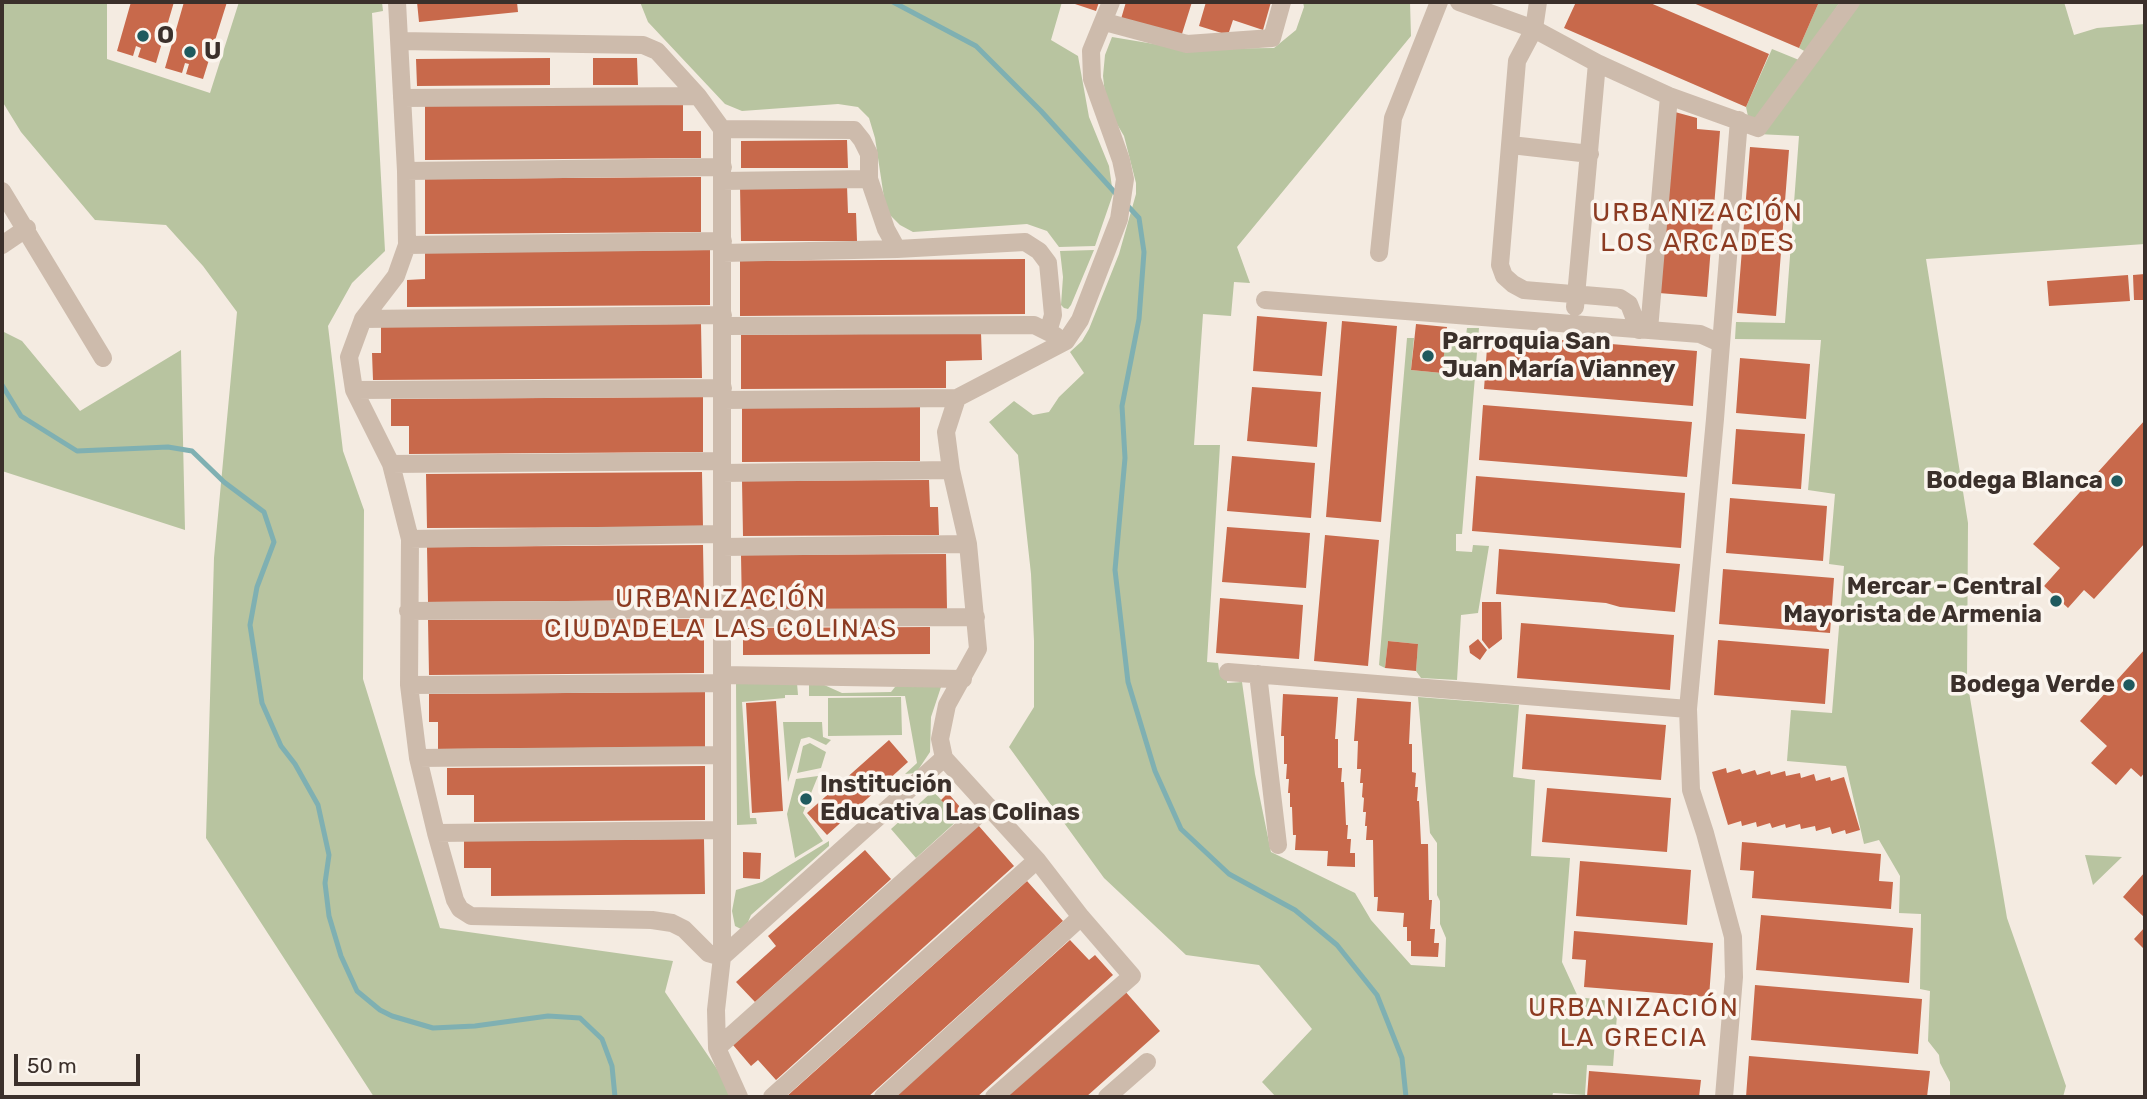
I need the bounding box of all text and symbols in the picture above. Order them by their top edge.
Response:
place label: O [157,22,174,50]
marker: O [135,28,151,44]
place label: U [204,38,221,66]
marker: U [182,44,198,60]
district label: URBANIZACIÓN LOS ARCADES [1594,197,1802,258]
place label: Parroquia San Juan María Vianney [1442,328,1676,384]
marker: Parroquia San Juan María Vianney [1420,348,1436,364]
place label: Bodega Blanca [1926,467,2103,495]
marker: Bodega Blanca [2109,473,2125,489]
place label: Mercar - Central Mayorista de Armenia [1783,573,2042,629]
district label: URBANIZACIÓN CIUDADELA LAS COLINAS [547,583,895,644]
marker: Mercar - Central Mayorista de Armenia [2048,593,2064,609]
place label: Bodega Verde [1950,671,2115,699]
marker: Bodega Verde [2121,677,2137,693]
place label: Institución Educativa Las Colinas [820,771,1080,827]
marker: Institución Educativa Las Colinas [798,791,814,807]
district label: URBANIZACIÓN LA GRECIA [1530,992,1738,1054]
scale bar [18,1040,144,1084]
text: 50 m [27,1053,77,1078]

